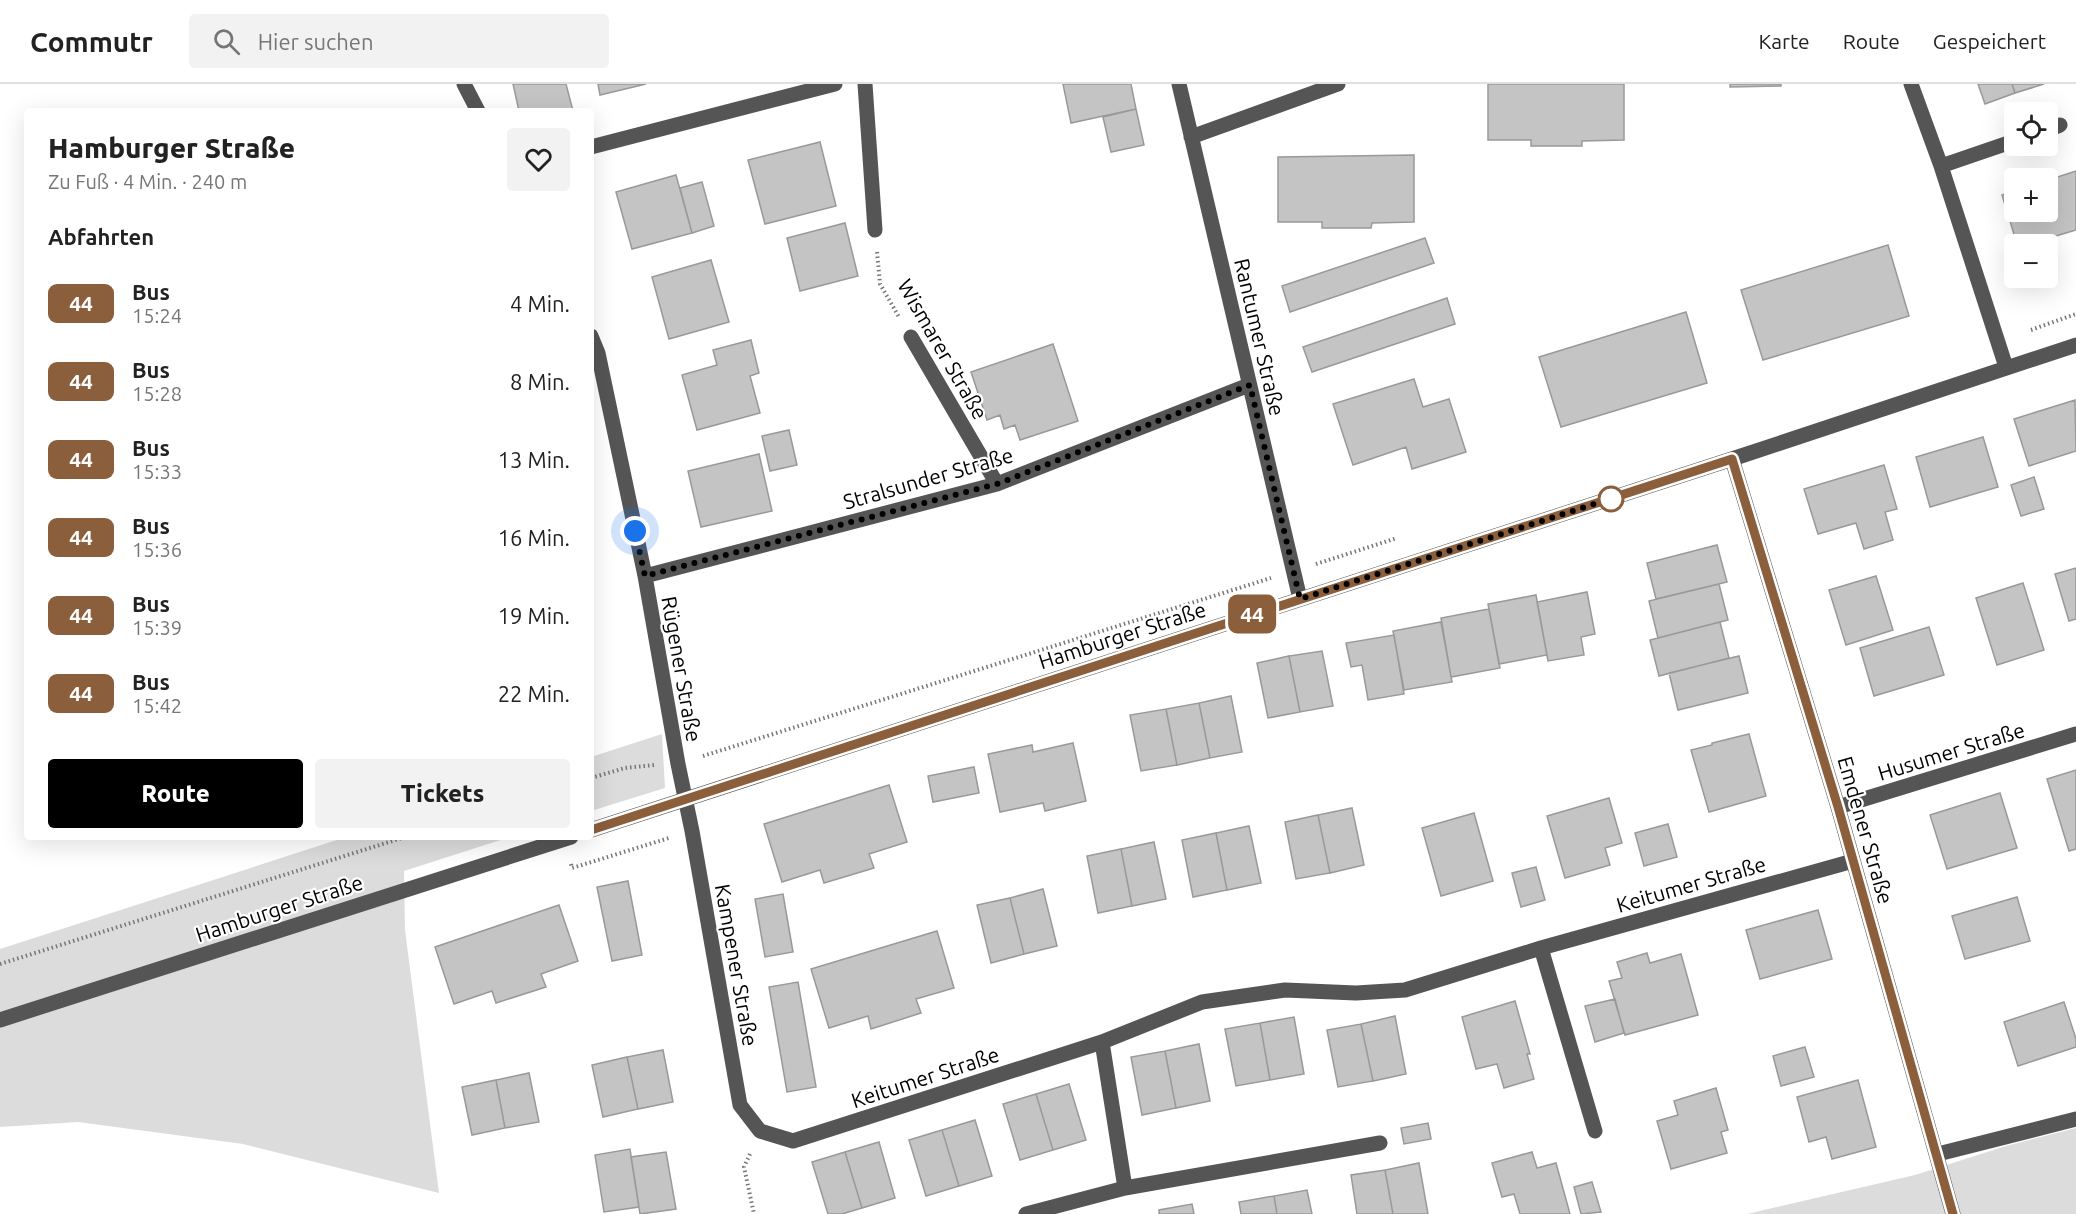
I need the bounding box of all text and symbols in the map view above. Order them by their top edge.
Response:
search box [189,14,609,68]
icon: search [210,25,243,58]
text: Commutr [30,26,153,57]
text: Hier suchen [258,29,374,54]
text: Karte [1758,29,1810,53]
text: Route [1843,29,1900,53]
text: Gespeichert [1933,29,2046,53]
map controls [2004,102,2058,288]
button: locate [2004,102,2058,156]
button: heart [507,128,570,191]
text: Hamburger Straße [48,132,295,163]
button: + [2004,168,2058,222]
text: Zu Fuß · 4 Min. · 240 m [48,170,247,193]
text: Abfahrten [48,224,154,249]
button: − [2004,234,2058,288]
street label: Rantumer Straße [1230,256,1290,418]
street label: Wismarer Straße [893,275,993,423]
text: Bus [132,279,170,304]
text: 44 [69,291,93,315]
text: 4 Min. [510,291,570,316]
text: 15:24 [132,304,182,327]
text: Bus [132,357,170,382]
text: 44 [69,369,93,393]
text: 8 Min. [510,369,570,394]
text: 15:28 [132,382,182,405]
text: Bus [132,435,170,460]
street label: Stralsunder Straße [840,442,1016,514]
text: 44 [69,447,93,471]
text: 13 Min. [498,447,570,472]
text: 15:33 [132,460,182,483]
unlabelled marker [1598,486,1624,512]
text: Bus [132,513,170,538]
your location [620,516,650,546]
text: 44 [69,525,93,549]
text: 16 Min. [498,525,570,550]
text: 15:36 [132,538,182,561]
text: Bus [132,591,170,616]
street label: Rügener Straße [657,594,707,744]
line badge: 44 [1225,594,1279,634]
street label: Hamburger Straße [1035,597,1209,673]
text: 44 [1240,602,1264,626]
text: 44 [69,603,93,627]
text: 19 Min. [498,603,570,628]
text: 15:39 [132,616,182,639]
text: Bus [132,669,170,694]
text: 44 [69,681,93,705]
text: 22 Min. [498,681,570,706]
text: 15:42 [132,694,182,717]
street label: Husumer Straße [1875,717,2027,785]
street label: Emdener Straße [1833,753,1899,907]
button: Route [48,759,303,828]
button: Tickets [315,759,570,828]
street label: Keitumer Straße [1614,851,1768,917]
street label: Hamburger Straße [192,870,366,946]
street label: Kampener Straße [711,882,763,1048]
street label: Keitumer Straße [848,1042,1002,1112]

